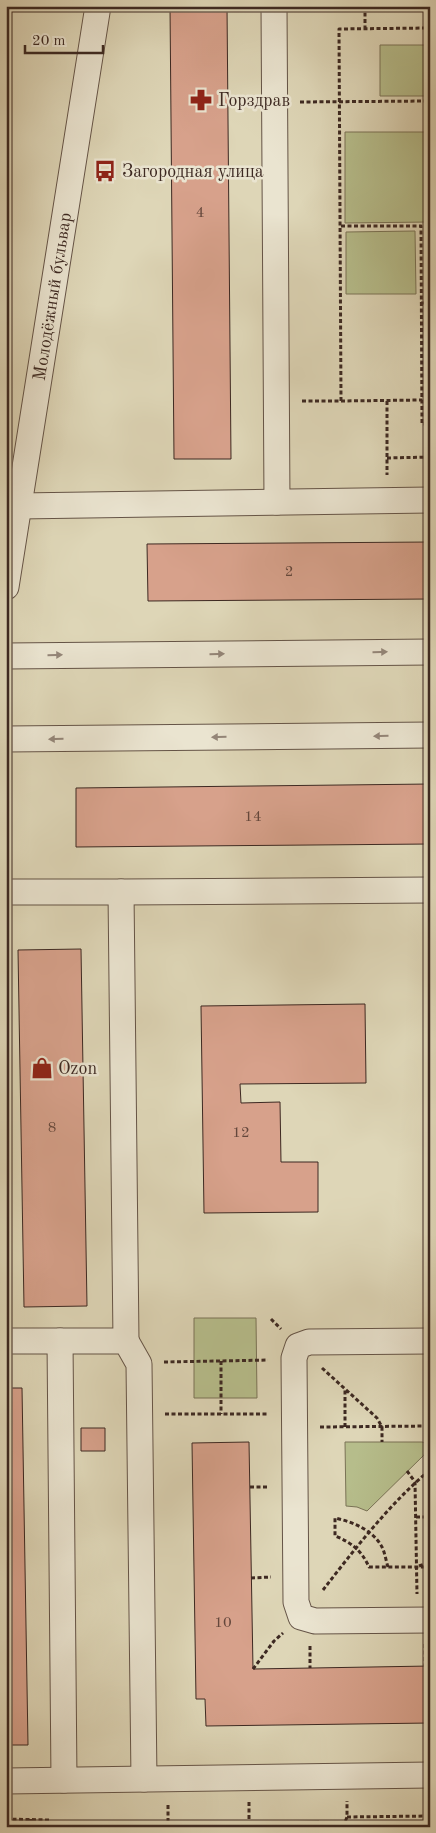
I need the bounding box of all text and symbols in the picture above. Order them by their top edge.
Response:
scale bar [25,22,102,54]
text: 20 m [32,34,66,49]
pharmacy icon: Горздрав [188,87,214,113]
place label: Горздрав [218,92,290,110]
bus stop icon: Загородная улица [92,158,118,184]
place label: Загородная улица [122,163,264,181]
house number: 4 [196,206,204,221]
street label: Молодёжный бульвар [31,211,75,382]
house number: 2 [285,565,293,580]
one-way arrow [372,648,388,656]
one-way arrow [210,650,226,658]
one-way arrow [47,651,63,659]
one-way arrow [373,732,389,740]
one-way arrow [210,733,226,741]
one-way arrow [48,735,64,743]
house number: 14 [244,810,262,825]
shop icon: Ozon [29,1055,55,1081]
place label: Ozon [58,1060,97,1078]
house number: 8 [48,1121,56,1136]
house number: 12 [232,1126,250,1141]
house number: 10 [214,1616,232,1631]

